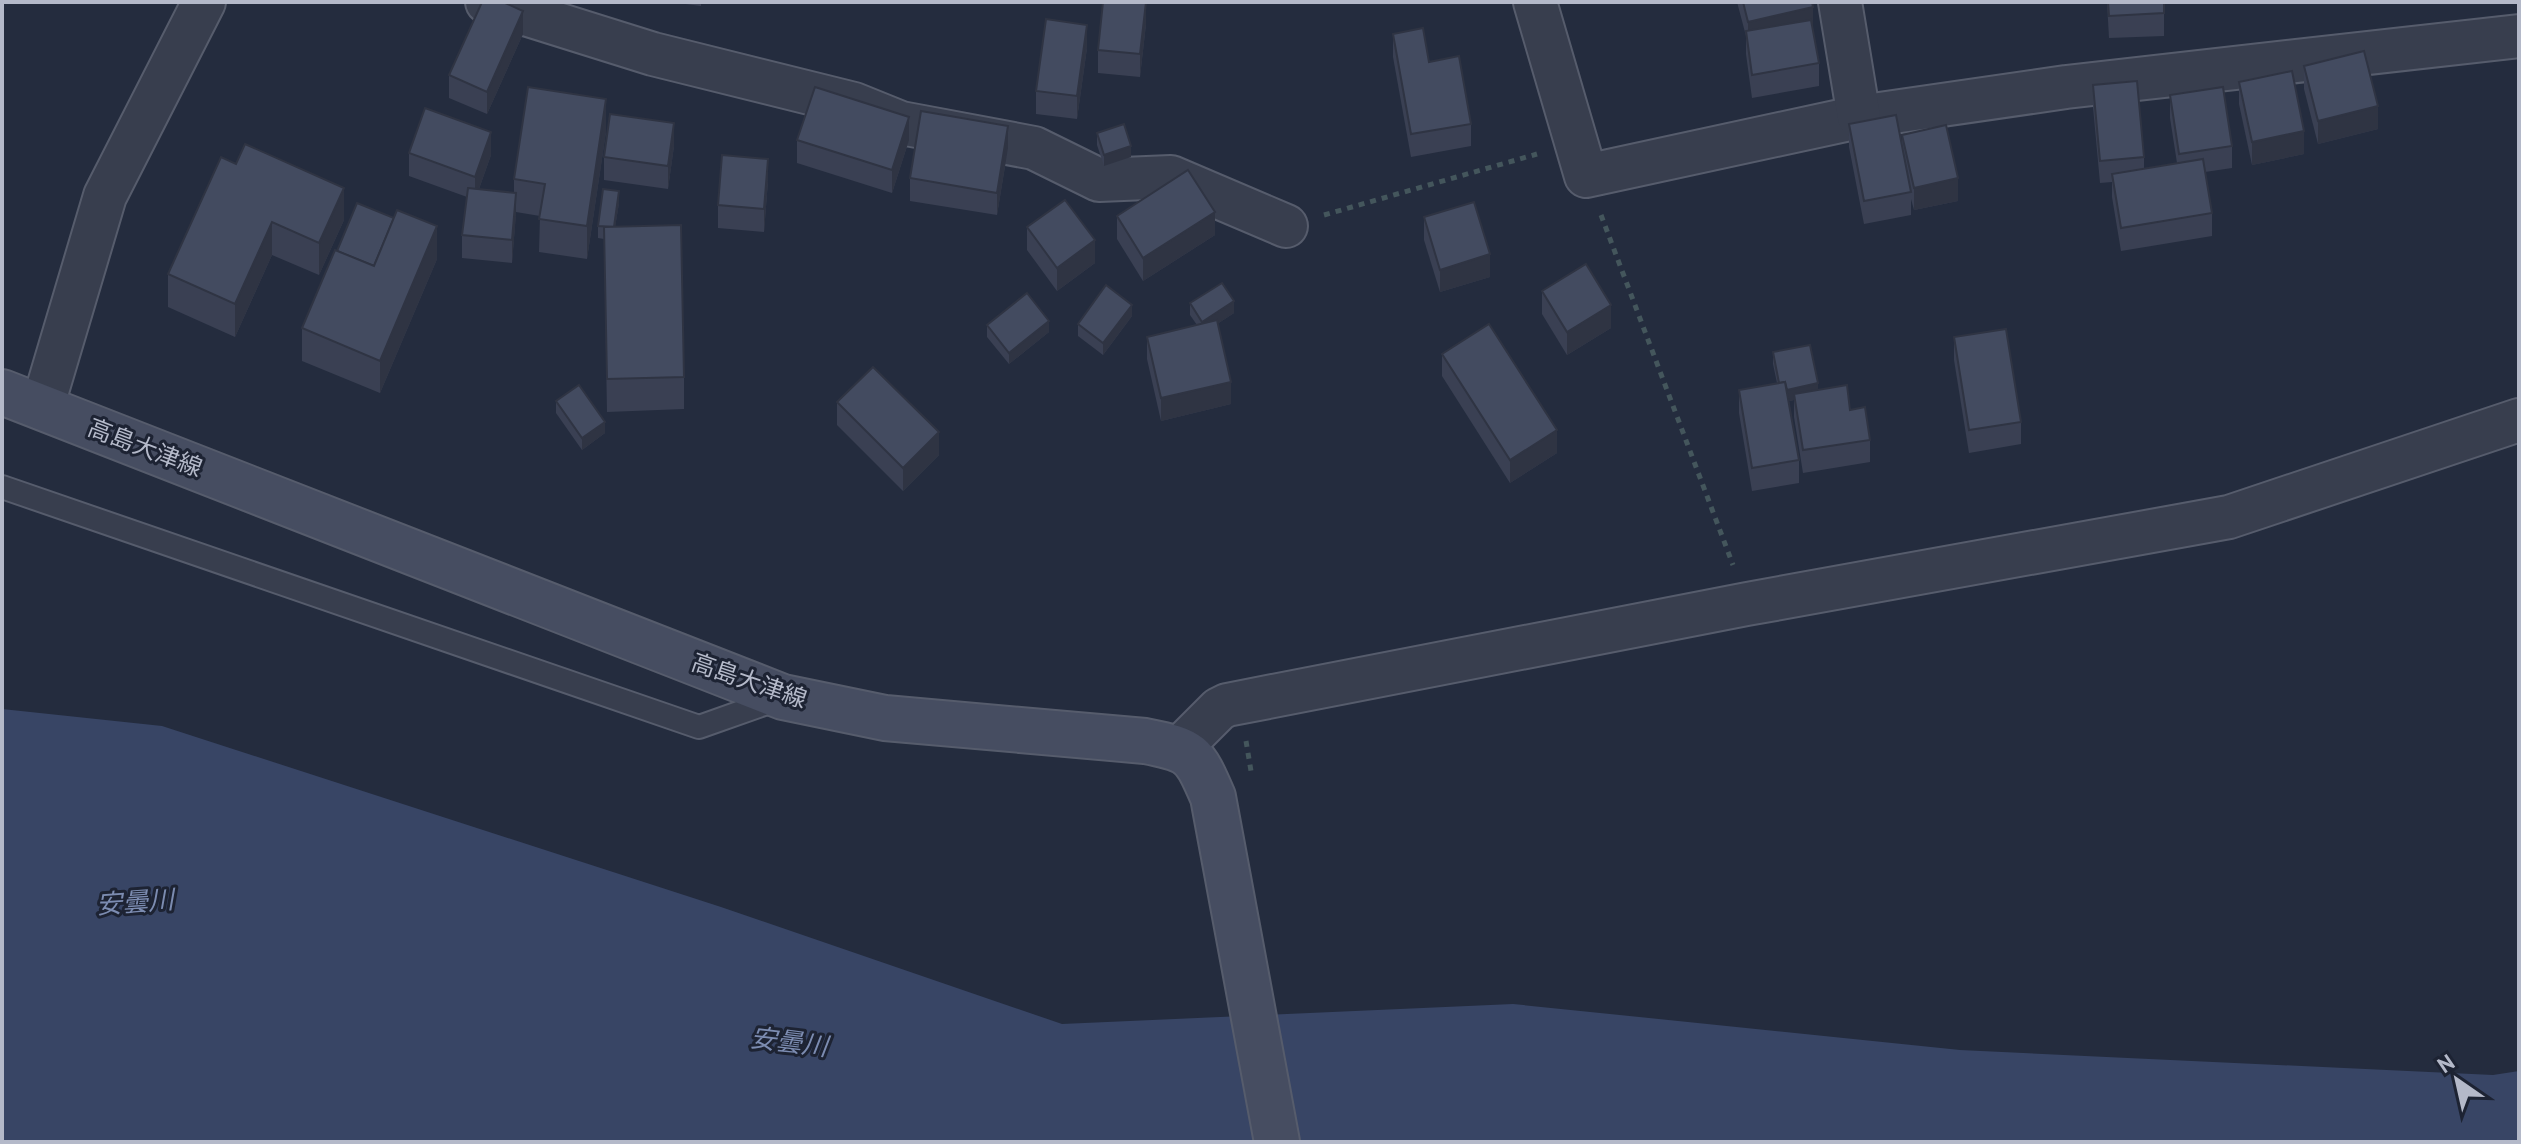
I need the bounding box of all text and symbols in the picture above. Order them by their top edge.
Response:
street label: 高島大津線 [84,412,207,484]
street label: 高島大津線 [687,646,811,715]
water label: 安曇川 [95,882,178,921]
water label: 安曇川 [748,1020,833,1063]
north arrow [2417,1040,2497,1120]
text: N [2432,1048,2460,1079]

